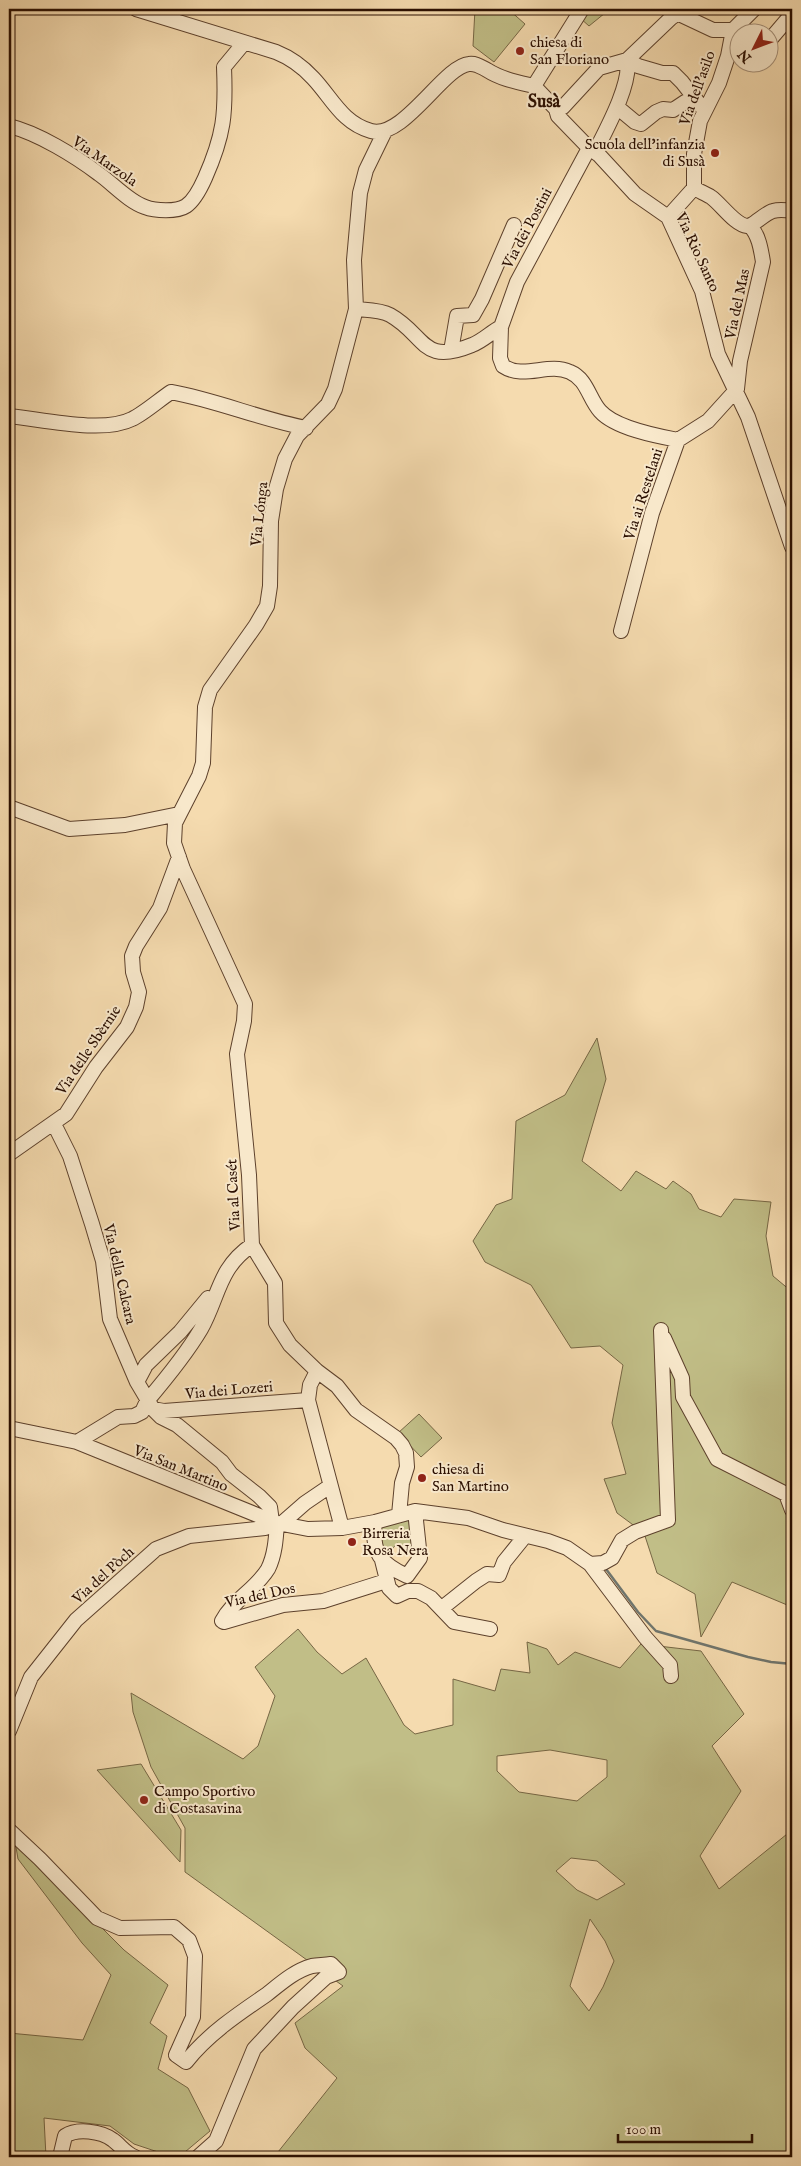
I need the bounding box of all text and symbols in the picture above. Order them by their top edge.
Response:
north arrow [728,22,778,72]
place label: chiesa di San Floriano [530,33,609,69]
marker: chiesa di San Floriano [514,45,526,57]
text: N [734,46,756,67]
street label: Via dell'asilo [675,48,720,129]
district label: Susà [528,91,562,114]
street label: Via Marzola [68,131,141,191]
place label: Scuola dell'infanzia di Susà [585,135,706,171]
marker: Scuola dell'infanzia di Susà [709,147,721,159]
street label: Via dei Postini [498,185,557,273]
street label: Via Rio Santo [670,209,724,295]
street label: Via del Mas [721,267,754,342]
street label: Via ai Restelani [619,446,667,543]
street label: Via Lónga [247,480,272,548]
street label: Via delle Sbèrnie [51,1002,125,1099]
street label: Via al Casét [222,1159,245,1232]
street label: Via della Calcara [98,1221,140,1327]
street label: Via dei Lozeri [183,1377,274,1404]
street label: Via San Martino [130,1440,231,1496]
place label: chiesa di San Martino [432,1460,509,1496]
marker: chiesa di San Martino [416,1472,428,1484]
place label: Birreria Rosa Nera [362,1524,428,1560]
marker: Birreria Rosa Nera [346,1536,358,1548]
street label: Via del Pòch [68,1543,138,1609]
street label: Via del Dos [222,1579,297,1612]
place label: Campo Sportivo di Costasavina [154,1782,255,1818]
marker: Campo Sportivo di Costasavina [138,1794,150,1806]
scale bar [618,2111,752,2143]
text: 100 m [626,2120,662,2139]

